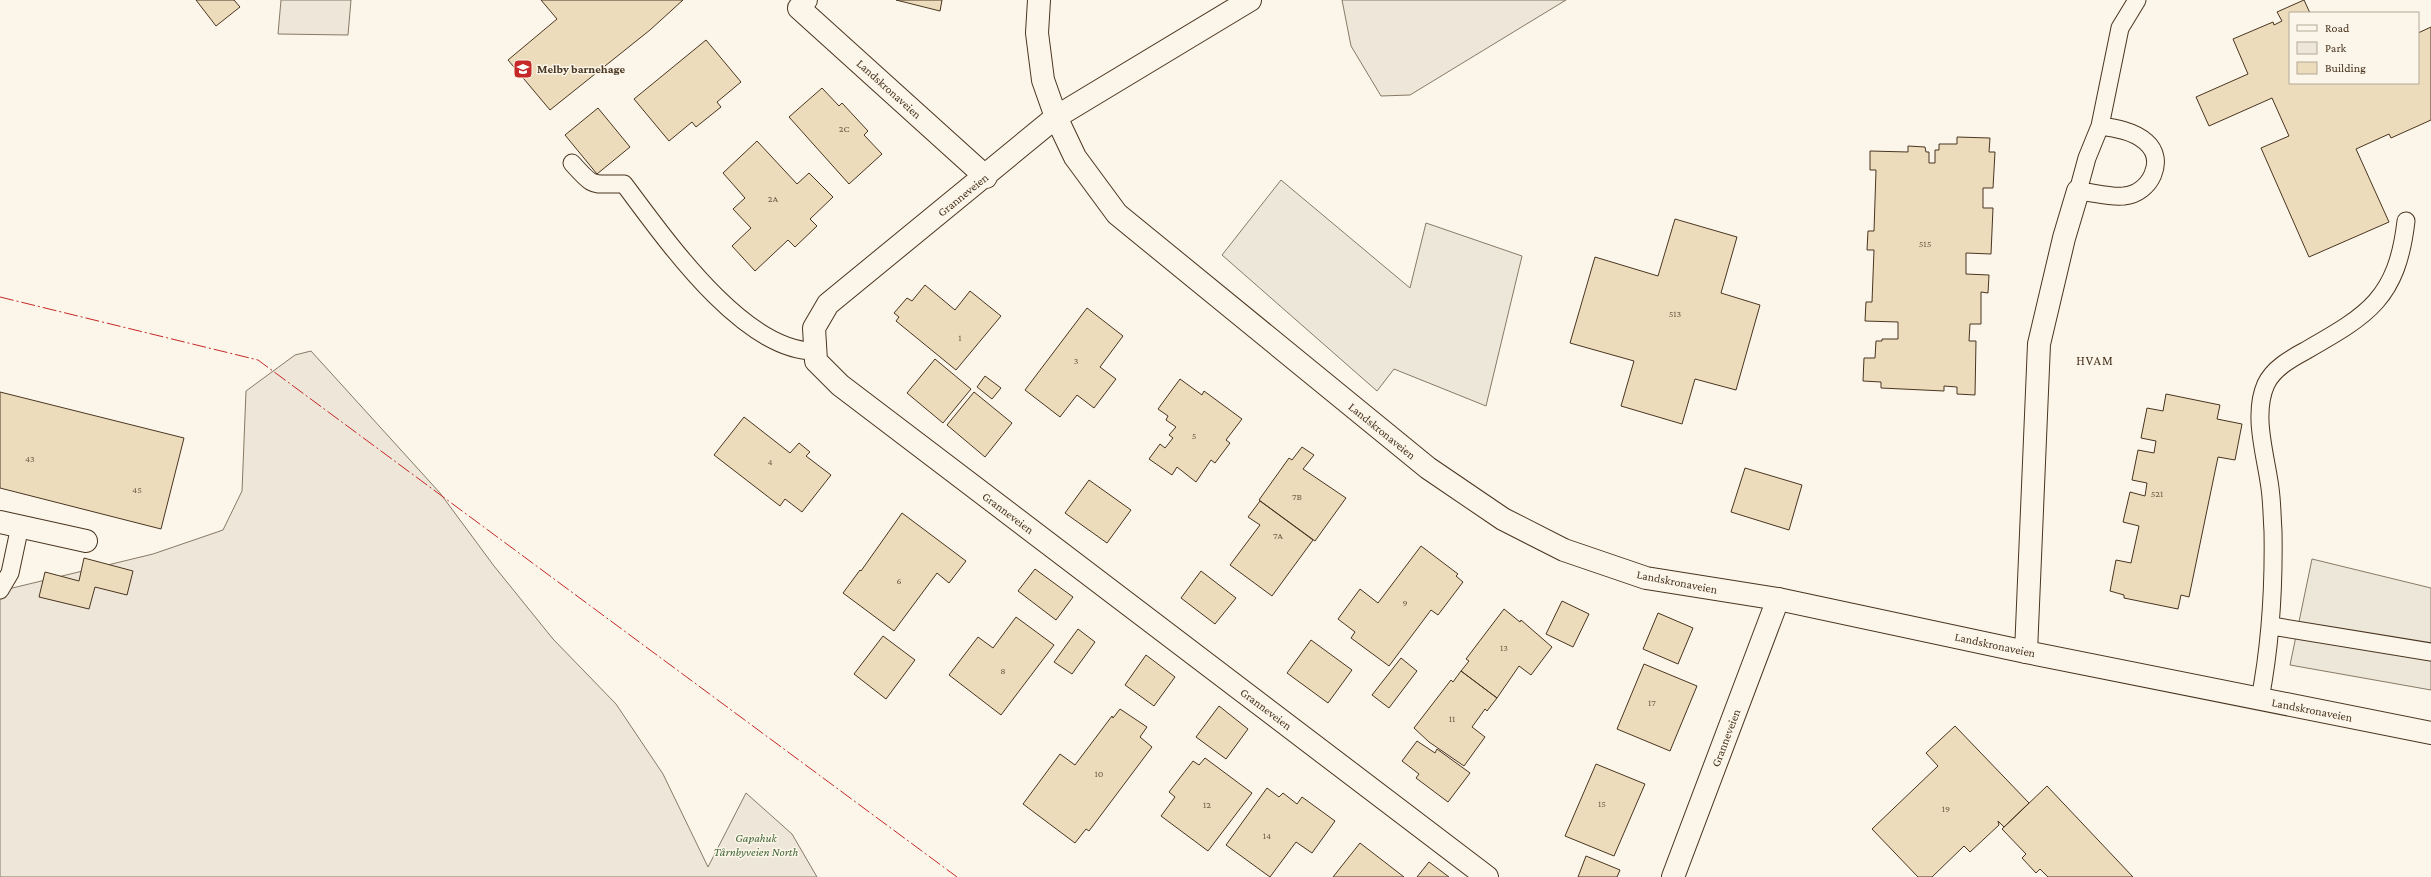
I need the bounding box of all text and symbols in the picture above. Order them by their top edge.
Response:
legend [2289,12,2419,84]
text: Road [2325,21,2350,35]
text: Park [2325,41,2347,55]
street label: Landskronaveien [854,56,925,122]
school or university icon: Melby barnehage [512,58,534,80]
text: Building [2325,61,2366,75]
place label: Melby barnehage [537,62,625,76]
house number: 2C [839,123,849,134]
street label: Granneveien [935,170,991,220]
house number: 2A [768,193,779,204]
house number: 515 [1919,238,1932,249]
house number: 513 [1669,308,1682,319]
house number: 1 [958,332,962,343]
district label: HVAM [2076,353,2114,368]
house number: 3 [1074,355,1079,366]
street label: Landskronaveien [1346,400,1419,463]
house number: 5 [1192,430,1197,441]
house number: 43 [25,453,35,464]
house number: 4 [767,456,773,467]
house number: 45 [132,484,142,495]
house number: 521 [2151,488,2163,499]
street label: Granneveien [979,489,1037,537]
house number: 7B [1292,491,1303,502]
house number: 7A [1273,530,1283,541]
street label: Landskronaveien [1635,567,1719,597]
house number: 6 [896,575,902,586]
house number: 9 [1402,597,1408,608]
street label: Landskronaveien [1953,630,2037,661]
house number: 13 [1500,642,1508,653]
house number: 8 [1000,665,1006,676]
street label: Granneveien [1237,685,1295,733]
street label: Landskronaveien [2270,695,2354,725]
house number: 17 [1648,697,1656,708]
street label: Granneveien [1709,707,1744,769]
house number: 11 [1449,713,1455,724]
house number: 10 [1095,768,1104,779]
house number: 15 [1598,798,1606,809]
house number: 12 [1203,799,1211,810]
house number: 19 [1942,803,1950,814]
house number: 14 [1263,830,1271,841]
park label: Gapahuk Tårnbyveien North [714,831,798,859]

